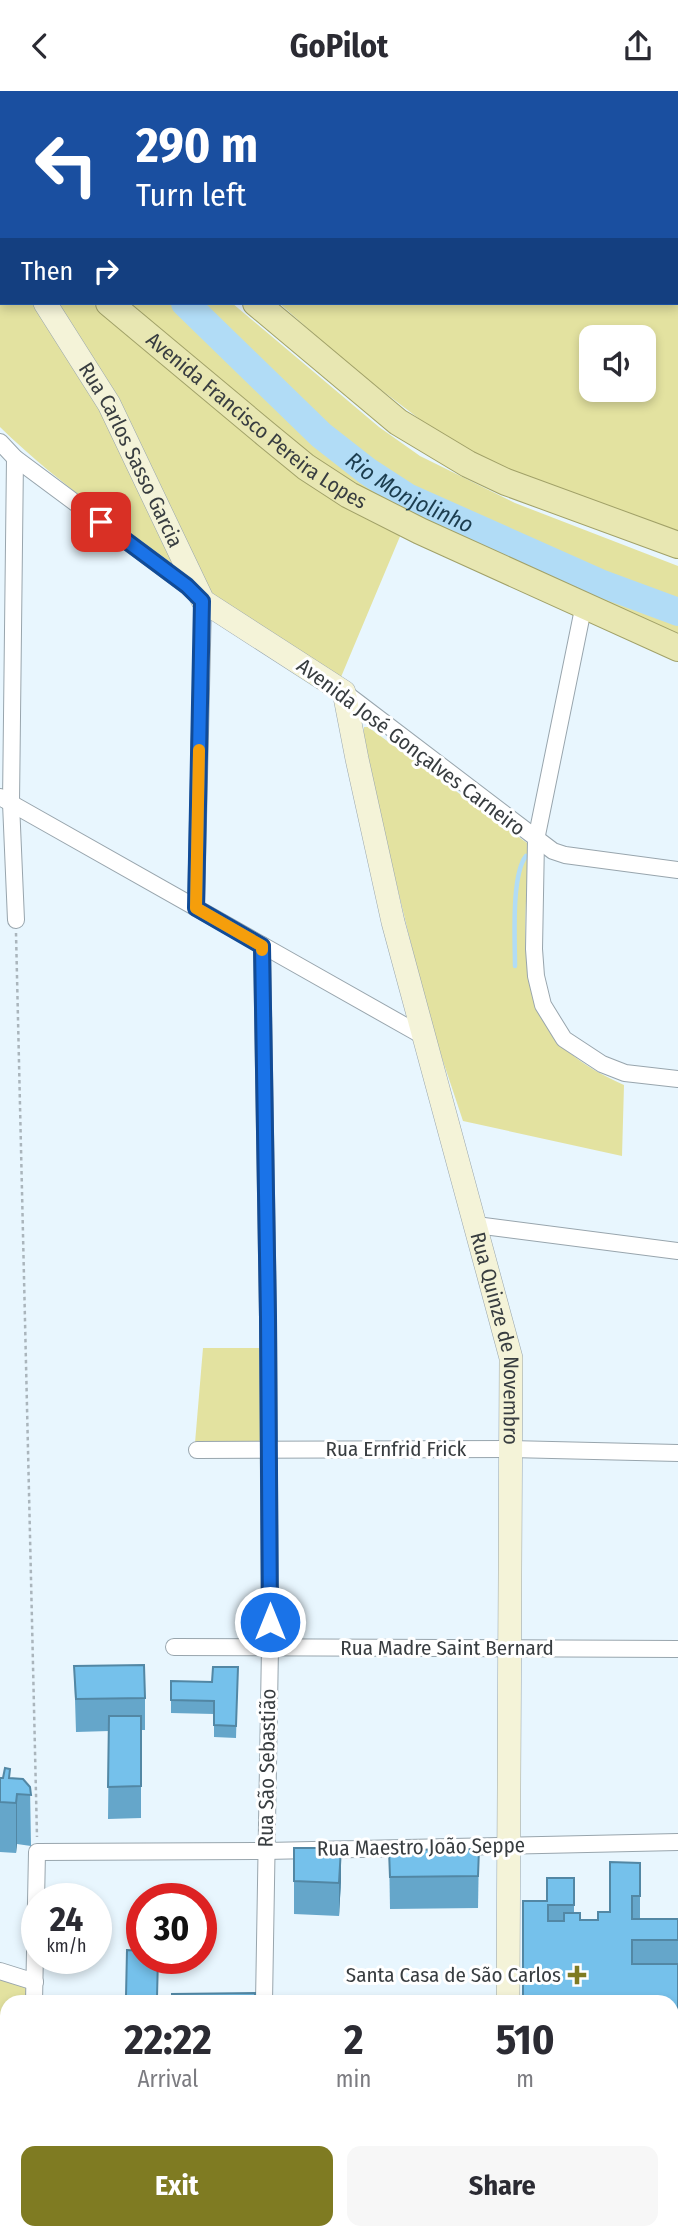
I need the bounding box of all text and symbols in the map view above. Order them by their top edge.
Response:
icon: back [21,27,59,65]
text: GoPilot [290,27,388,65]
icon: share [619,27,657,65]
text: 290 m [136,116,258,175]
icon: left [21,119,112,210]
text: Turn left [136,176,246,214]
icon: right [87,252,125,290]
text: Then [21,256,73,287]
map controls [579,325,656,402]
button: sound [579,325,656,402]
street label: Avenida Francisco Pereira Lopes [141,327,371,515]
street label: Rua Carlos Sasso Garcia [73,358,189,552]
water label: Rio Monjolinho [340,446,478,539]
pin [71,492,131,552]
icon: arrive [82,503,120,541]
street label: Avenida José Gonçalves Carneiro [292,653,530,841]
street label: Rua Quinze de Novembro [465,1229,524,1445]
street label: Rua Ernfrid Frick [326,1436,467,1462]
position arrow [233,1585,307,1659]
street label: Rua Madre Saint Bernard [340,1635,554,1661]
street label: Rua São Sebastião [253,1688,281,1848]
street label: Rua Maestro João Seppe [317,1832,525,1862]
speed limit sign: 30 [126,1883,217,1974]
text: 24 [50,1898,83,1940]
text: km/h [46,1935,87,1957]
place label: Santa Casa de São Carlos [346,1962,561,1988]
marker: Santa Casa de São Carlos [567,1965,587,1985]
text: 22:22 [124,2015,212,2065]
text: 2 [344,2015,363,2065]
text: 510 [496,2015,555,2065]
text: Arrival [137,2065,198,2093]
text: min [336,2065,371,2093]
text: m [516,2065,534,2093]
button: Exit [21,2146,333,2226]
button: Share [347,2146,658,2226]

